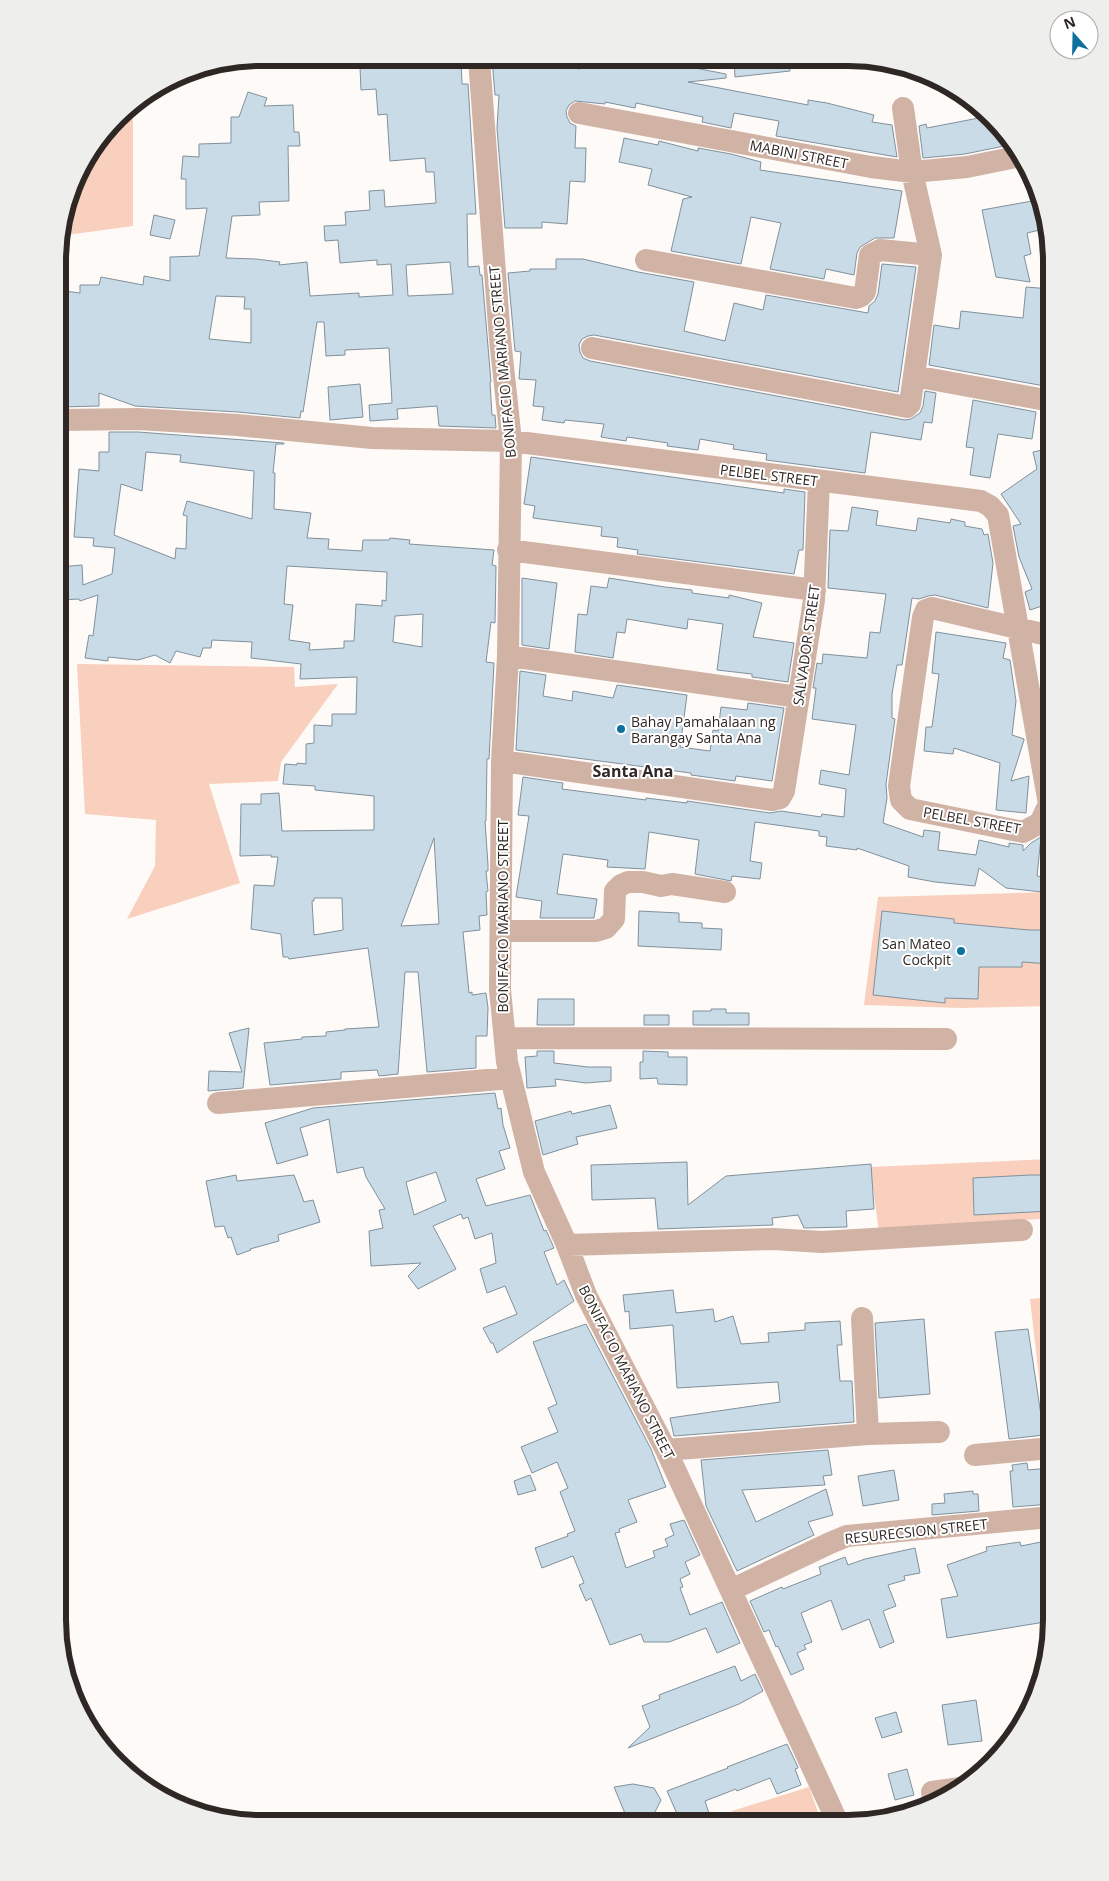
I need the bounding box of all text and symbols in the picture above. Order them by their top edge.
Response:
north arrow [1049,10,1099,60]
text: N [1061,11,1078,33]
street label: MABINI STREET [748,135,850,173]
street label: BONIFACIO MARIANO STREET [484,265,520,459]
street label: PELBEL STREET [719,460,819,490]
street label: SALVADOR STREET [788,583,824,707]
place label: Bahay Pamahalaan ng Barangay Santa Ana [631,712,776,747]
marker: Bahay Pamahalaan ng Barangay Santa Ana [615,723,627,735]
district label: Santa Ana [593,760,673,782]
street label: PELBEL STREET [922,802,1022,838]
street label: BONIFACIO MARIANO STREET [493,819,512,1012]
place label: San Mateo Cockpit [882,934,951,969]
marker: San Mateo Cockpit [955,945,967,957]
street label: BONIFACIO MARIANO STREET [575,1282,679,1463]
street label: RESURECSION STREET [844,1514,989,1548]

